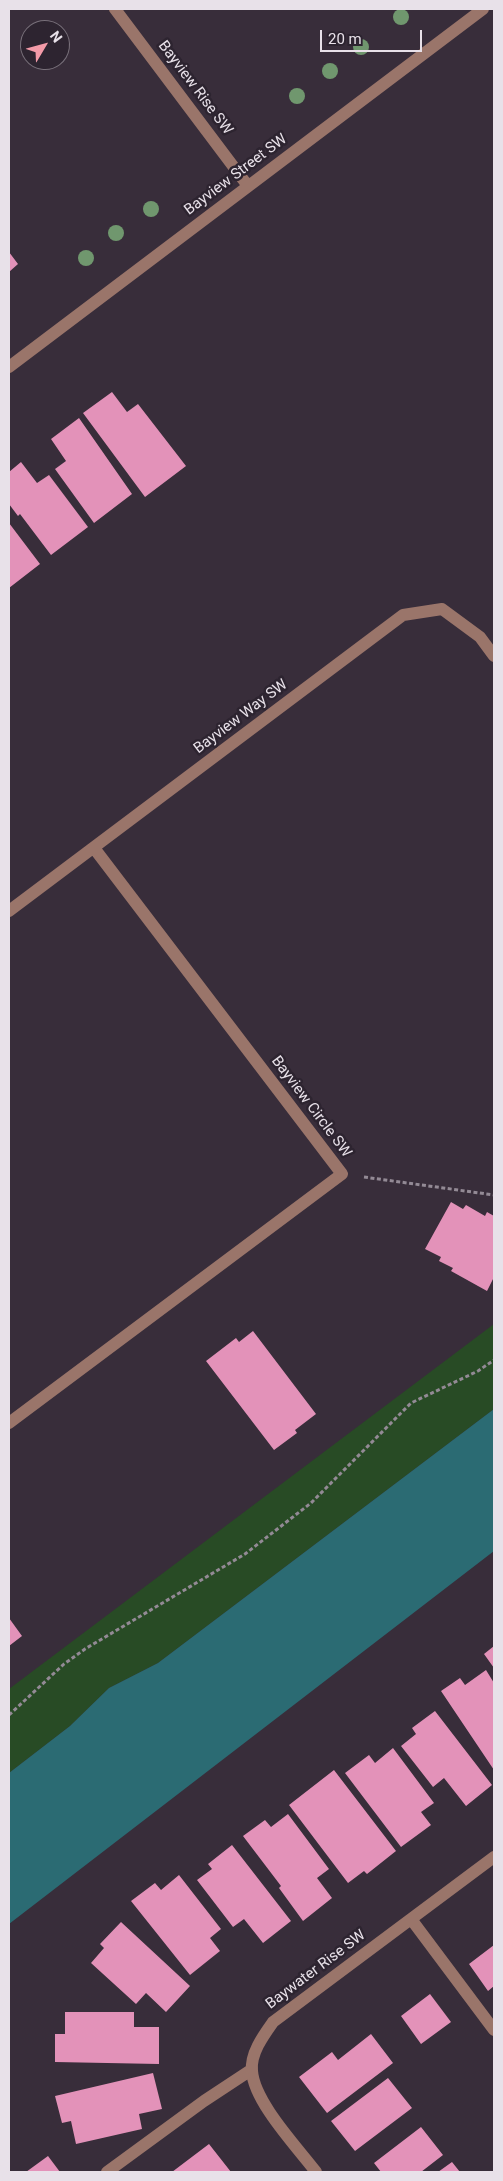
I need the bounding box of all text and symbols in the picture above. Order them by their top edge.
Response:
north arrow [20,20,70,70]
scale bar [323,20,426,52]
text: N [47,28,66,45]
text: 20 m [328,30,362,48]
street label: Bayview Rise SW [154,38,236,138]
street label: Bayview Street SW [181,131,291,219]
street label: Bayview Way SW [191,676,291,758]
street label: Bayview Circle SW [267,1053,355,1161]
street label: Baywater Rise SW [263,1927,369,2013]

